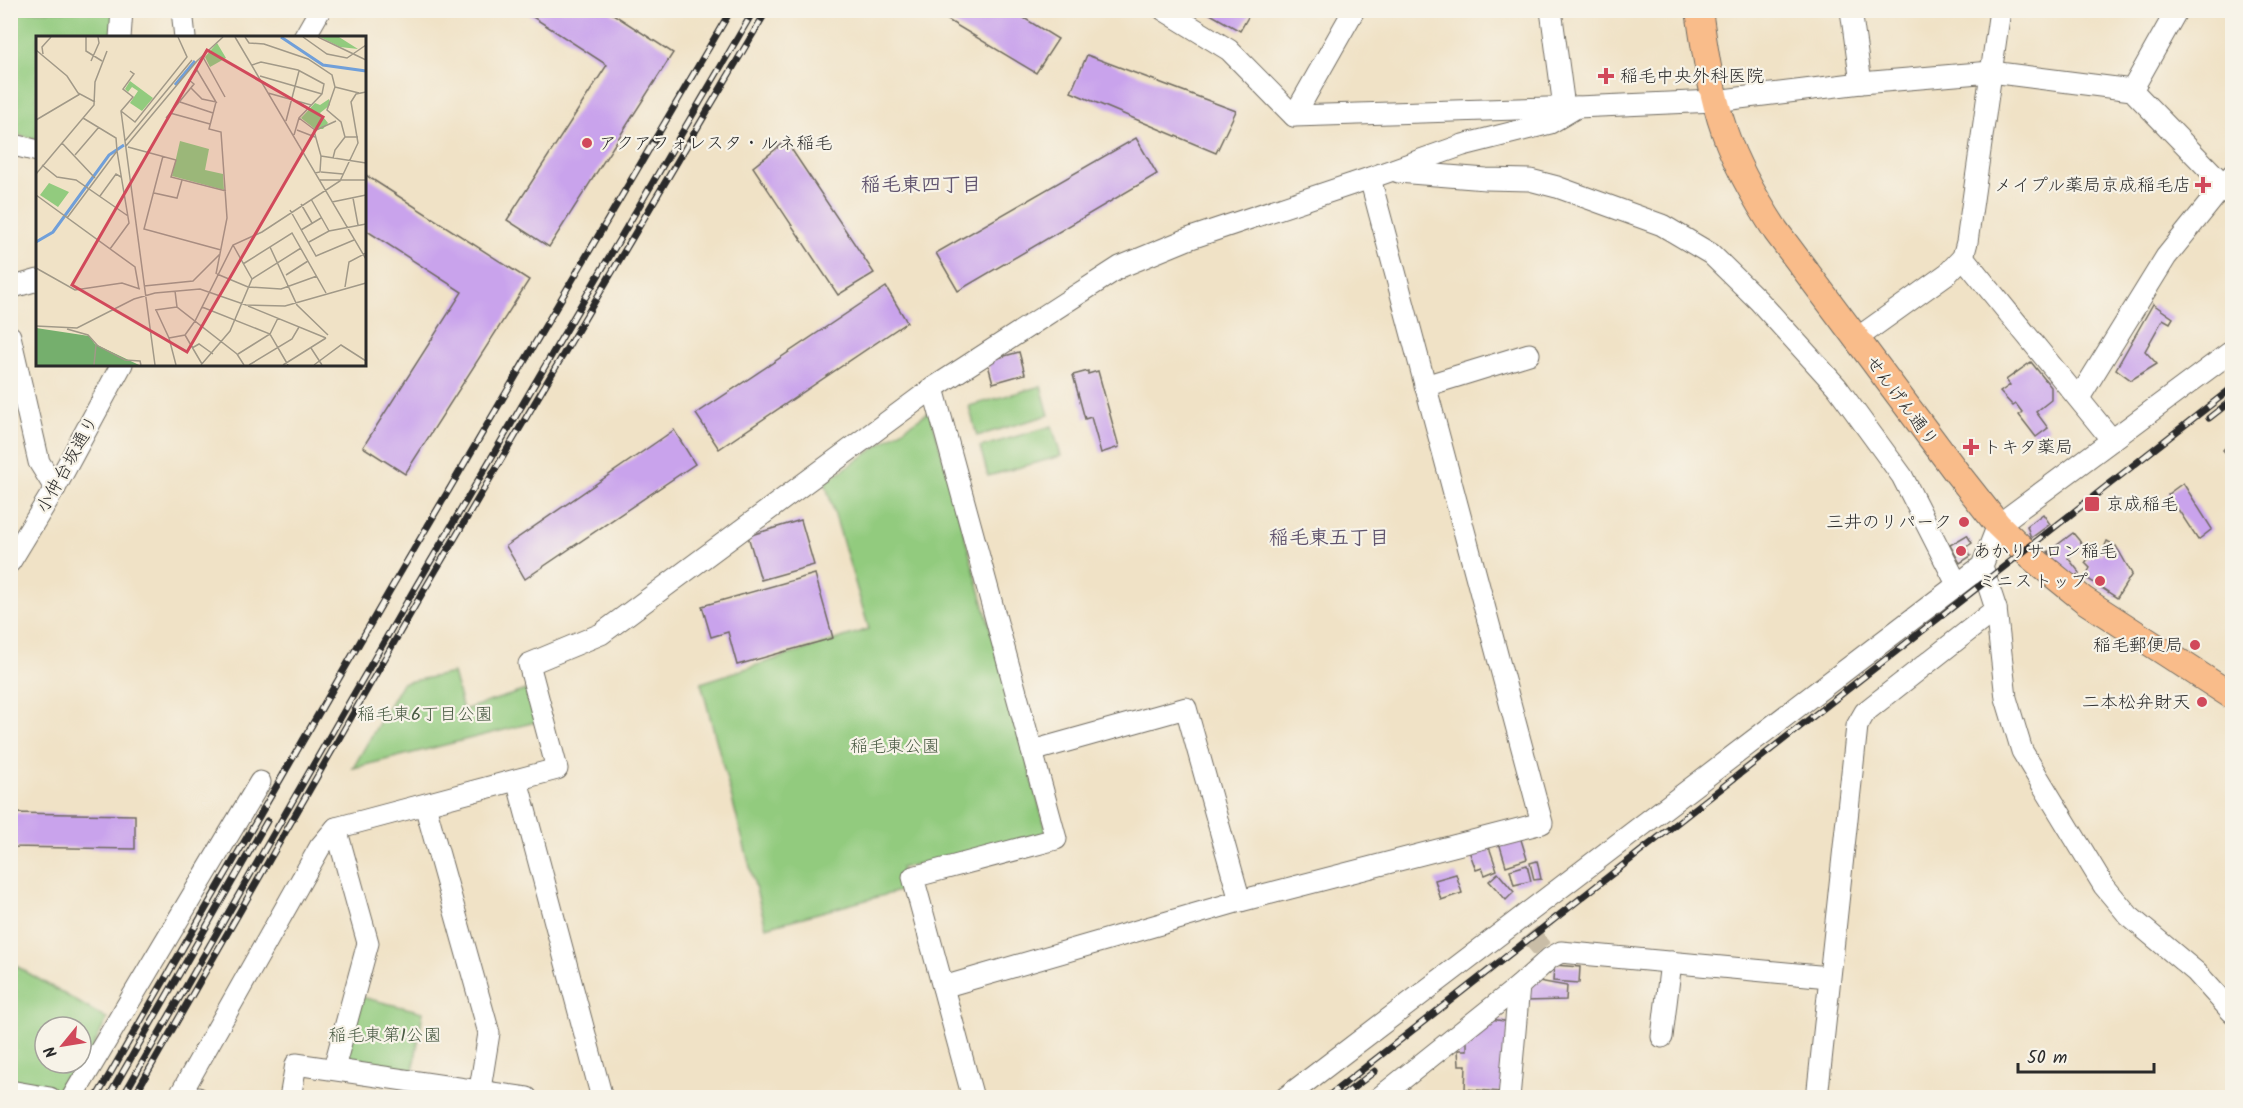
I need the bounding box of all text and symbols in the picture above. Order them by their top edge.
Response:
inset map [36,36,366,366]
place label: 稲毛中央外科医院 [1620,63,1764,92]
marker: 稲毛中央外科医院 [1597,67,1615,85]
place label: アクアフォレスタ・ルネ稲毛 [599,130,832,159]
marker: アクアフォレスタ・ルネ稲毛 [580,136,594,150]
district label: 稲毛東四丁目 [861,170,981,202]
place label: メイプル薬局京成稲毛店 [1994,172,2191,201]
marker: メイプル薬局京成稲毛店 [2196,178,2210,192]
street label: せんげん通り [1857,350,1945,454]
street label: 小仲台坂通り [29,410,107,519]
place label: トキタ薬局 [1983,434,2073,463]
marker: トキタ薬局 [1964,440,1978,454]
place label: 京成稲毛 [2106,491,2178,520]
marker: 京成稲毛 [2083,495,2101,513]
place label: 三井のリパーク [1826,509,1952,538]
marker: 三井のリパーク [1957,515,1971,529]
district label: 稲毛東五丁目 [1269,523,1389,555]
place label: あかりサロン稲毛 [1973,538,2117,567]
marker: あかりサロン稲毛 [1954,544,1968,558]
place label: ミニストップ [1978,568,2088,597]
marker: ミニストップ [2093,574,2107,588]
place label: 稲毛郵便局 [2093,632,2183,661]
marker: 稲毛郵便局 [2188,638,2202,652]
place label: 二本松弁財天 [2082,689,2190,718]
marker: 二本松弁財天 [2195,695,2209,709]
park label: 稲毛東6丁目公園 [357,701,493,730]
park label: 稲毛東公園 [850,733,940,762]
north arrow [33,1015,93,1075]
park label: 稲毛東第1公園 [328,1022,442,1051]
scale bar [2018,1036,2154,1074]
text: N [38,1041,65,1062]
text: 50 m [2027,1044,2067,1073]

